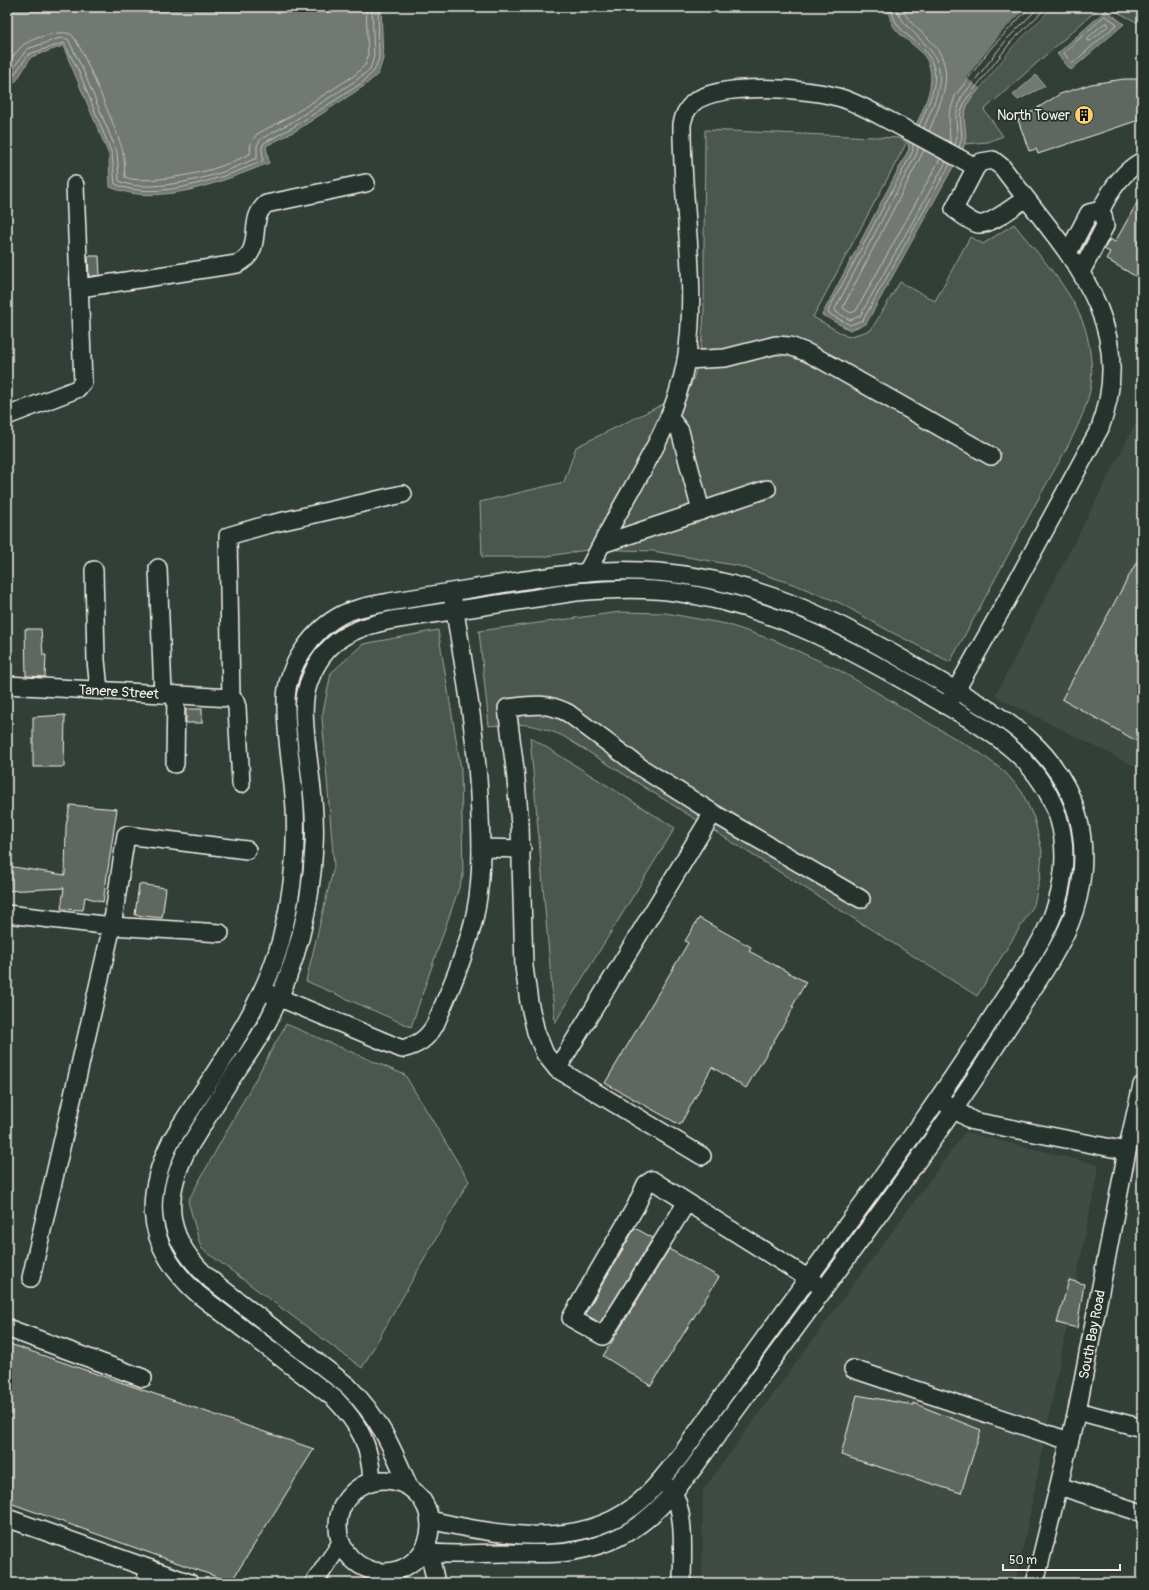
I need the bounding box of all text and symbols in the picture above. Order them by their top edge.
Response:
building icon: North Tower [1073,104,1095,126]
place label: North Tower [997,107,1070,124]
street label: Tanere Street [78,681,160,703]
street label: South Bay Road [1075,1288,1109,1381]
scale bar [1003,1546,1120,1572]
text: 50 m [1009,1553,1037,1568]

